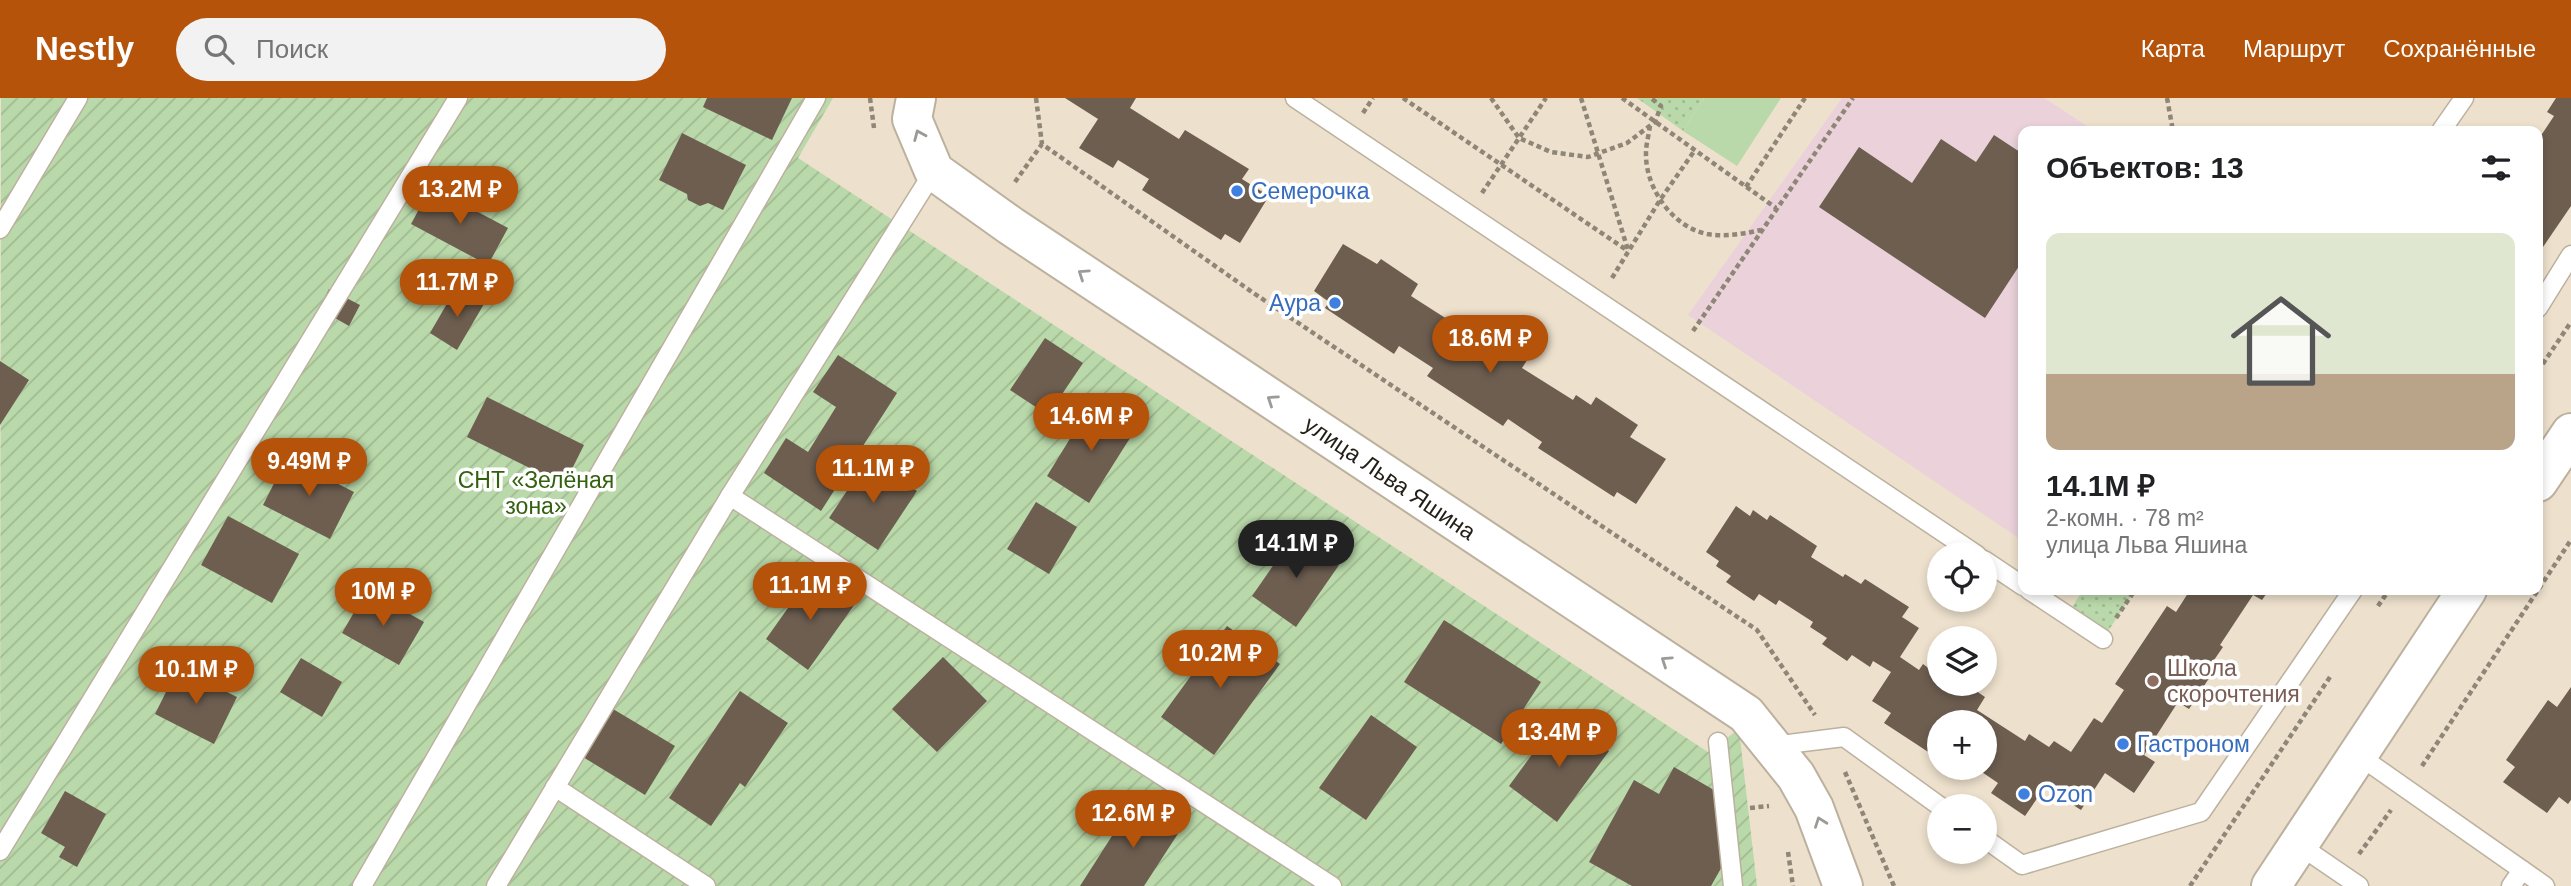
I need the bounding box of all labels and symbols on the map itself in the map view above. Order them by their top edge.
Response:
one-way arrow [913,130,927,142]
pin: 13.2M ₽ [395,166,525,226]
place label: Семерочка [1251,178,1370,204]
marker: Семерочка [1229,183,1245,199]
pin: 11.7M ₽ [392,260,522,319]
one-way arrow [1078,270,1091,282]
place label: Аура [1269,290,1321,316]
marker: Аура [1327,295,1343,311]
pin: 18.6M ₽ [1425,316,1555,375]
pin: 14.6M ₽ [1026,394,1156,453]
one-way arrow [1267,395,1280,408]
street label: улица Льва Яшина [1299,411,1481,545]
pin: 9.49M ₽ [244,438,374,498]
pin: 11.1M ₽ [808,446,938,505]
park label: СНТ «Зелёная зона» [458,467,614,519]
pin: 14.1M ₽ [1231,520,1361,580]
pin: 11.1M ₽ [745,562,875,622]
pin: 10M ₽ [334,568,432,628]
pin: 10.2M ₽ [1155,630,1285,690]
pin: 10.1M ₽ [131,646,261,706]
place label: Школа скорочтения [2167,655,2300,707]
one-way arrow [1661,656,1674,669]
marker: Школа скорочтения [2145,673,2161,689]
pin: 13.4M ₽ [1494,710,1624,769]
place label: Гастроном [2137,731,2250,757]
marker: Гастроном [2115,736,2131,752]
place label: Ozon [2038,781,2093,807]
marker: Ozon [2016,786,2032,802]
pin: 12.6M ₽ [1068,790,1198,850]
one-way arrow [1814,816,1828,828]

